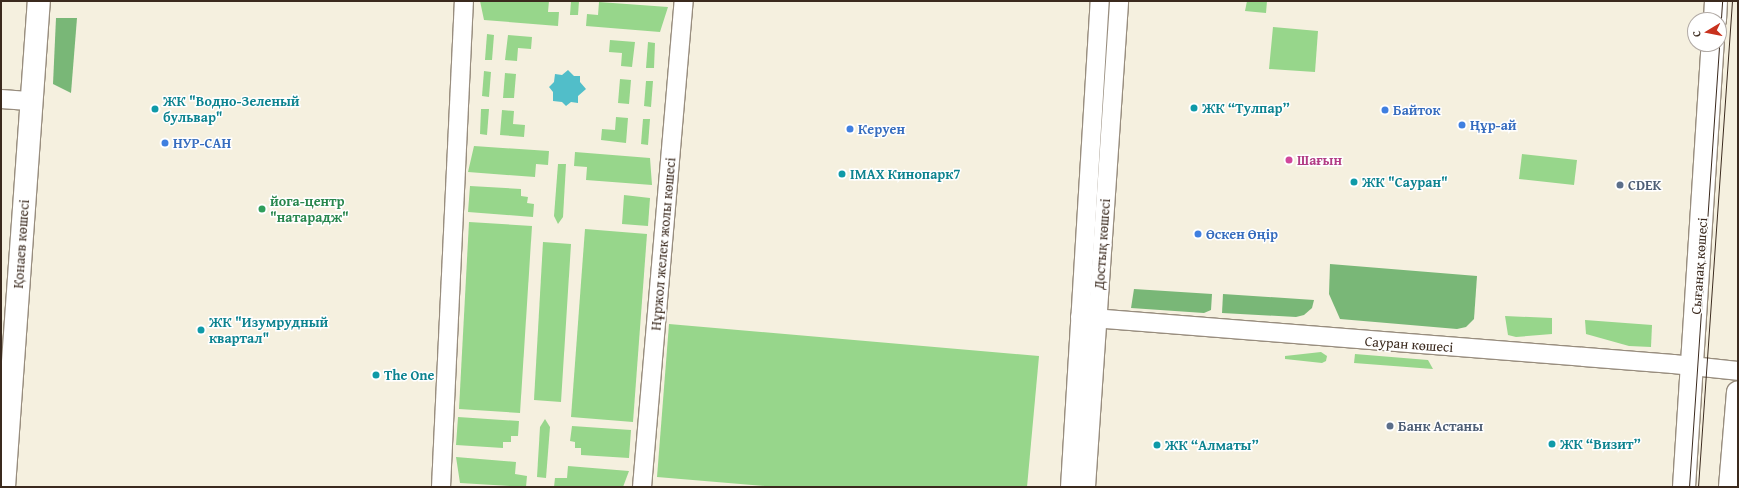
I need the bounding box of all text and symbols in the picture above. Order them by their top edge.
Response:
north arrow [1687,12,1727,52]
text: С [1688,29,1705,38]
place label: ЖК "Водно-Зеленый бульвар" [163,93,300,126]
place label: ЖК “Тулпар” [1202,100,1290,116]
place label: Байток [1393,102,1441,118]
marker: ЖК “Тулпар” [1189,103,1199,113]
marker: ЖК "Водно-Зеленый бульвар" [150,104,160,114]
marker: Байток [1380,105,1390,115]
place label: Ңұр-ай [1470,117,1517,133]
marker: Ңұр-ай [1457,120,1467,130]
place label: Керуен [858,121,905,137]
marker: Керуен [845,124,855,134]
place label: НУР-САН [173,135,231,151]
marker: НУР-САН [160,138,170,148]
place label: Шағын [1297,152,1342,168]
marker: Шағын [1284,155,1294,165]
street label: Нұржол желек жолы көшесі [647,157,679,331]
place label: IMAX Кинопарк7 [850,166,961,182]
marker: IMAX Кинопарк7 [837,169,847,179]
place label: ЖК "Сауран" [1362,174,1448,190]
marker: ЖК "Сауран" [1349,177,1359,187]
place label: CDEK [1628,177,1661,193]
marker: CDEK [1615,180,1625,190]
place label: йога-центр "натарадж" [270,193,349,226]
street label: Достық көшесі [1090,198,1114,290]
street label: Қонаев көшесі [10,199,32,289]
marker: йога-центр "натарадж" [257,204,267,214]
street label: Сығанақ көшесі [1687,217,1711,315]
place label: Өскен Өңір [1206,226,1278,242]
marker: Өскен Өңір [1193,229,1203,239]
place label: ЖК "Изумрудный квартал" [209,314,328,346]
marker: ЖК "Изумрудный квартал" [196,325,206,335]
street label: Сауран көшесі [1364,333,1454,355]
place label: The One [384,367,434,383]
marker: The One [371,370,381,380]
place label: Банк Астаны [1398,418,1483,434]
marker: Банк Астаны [1385,421,1395,431]
place label: ЖК “Визит” [1560,436,1641,452]
place label: ЖК “Алматы” [1165,437,1259,453]
marker: ЖК “Визит” [1547,439,1557,449]
marker: ЖК “Алматы” [1152,440,1162,450]

